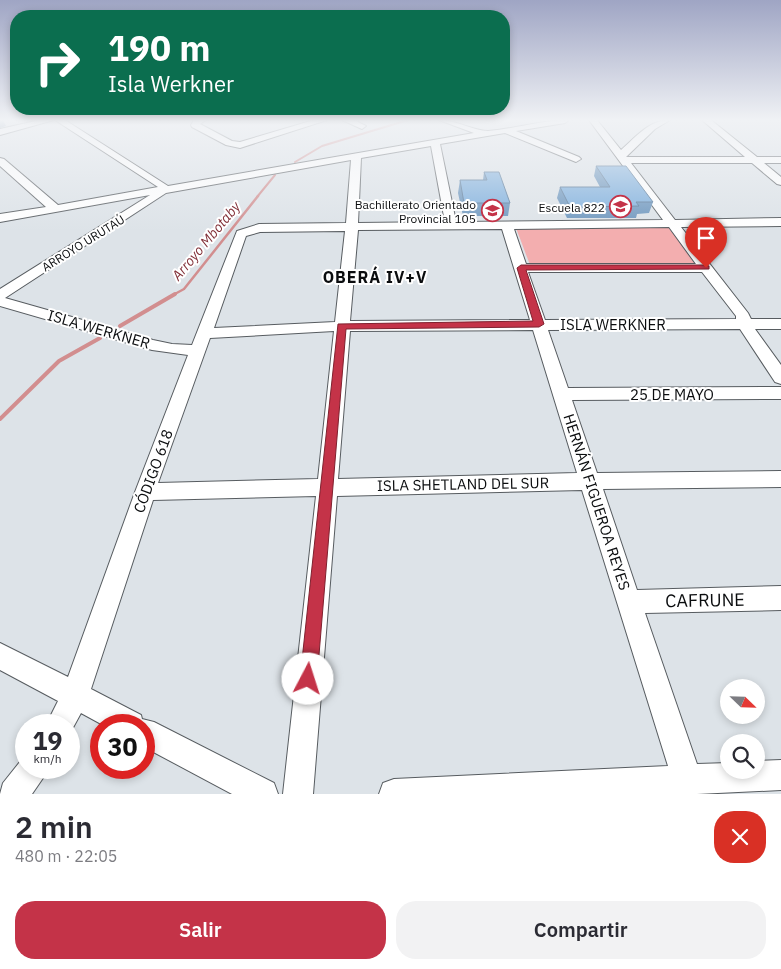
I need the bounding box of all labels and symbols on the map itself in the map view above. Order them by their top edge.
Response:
school or university icon: Escuela 822 [609,195,633,219]
water label: Arroyo Mbotaby [167,197,245,285]
place label: Bachillerato Orientado Provincial 105 [355,197,476,226]
school or university icon: Bachillerato Orientado Provincial 105 [480,199,504,223]
place label: Escuela 822 [539,200,605,215]
street label: ARROYO URUTAÚ [39,212,127,274]
pin [685,217,727,268]
district label: OBERÁ IV+V [323,266,427,287]
street label: ISLA WERKNER [46,305,152,353]
street label: ISLA WERKNER [560,315,666,334]
street label: 25 DE MAYO [630,385,714,404]
street label: HERNÁN FIGUEROA REYES [559,411,635,593]
street label: CÓDIGO 618 [129,427,177,515]
street label: ISLA SHETLAND DEL SUR [377,473,549,495]
street label: CAFRUNE [665,588,745,612]
position arrow [281,652,333,704]
north arrow [720,679,765,724]
speed limit sign: 30 [90,714,155,779]

